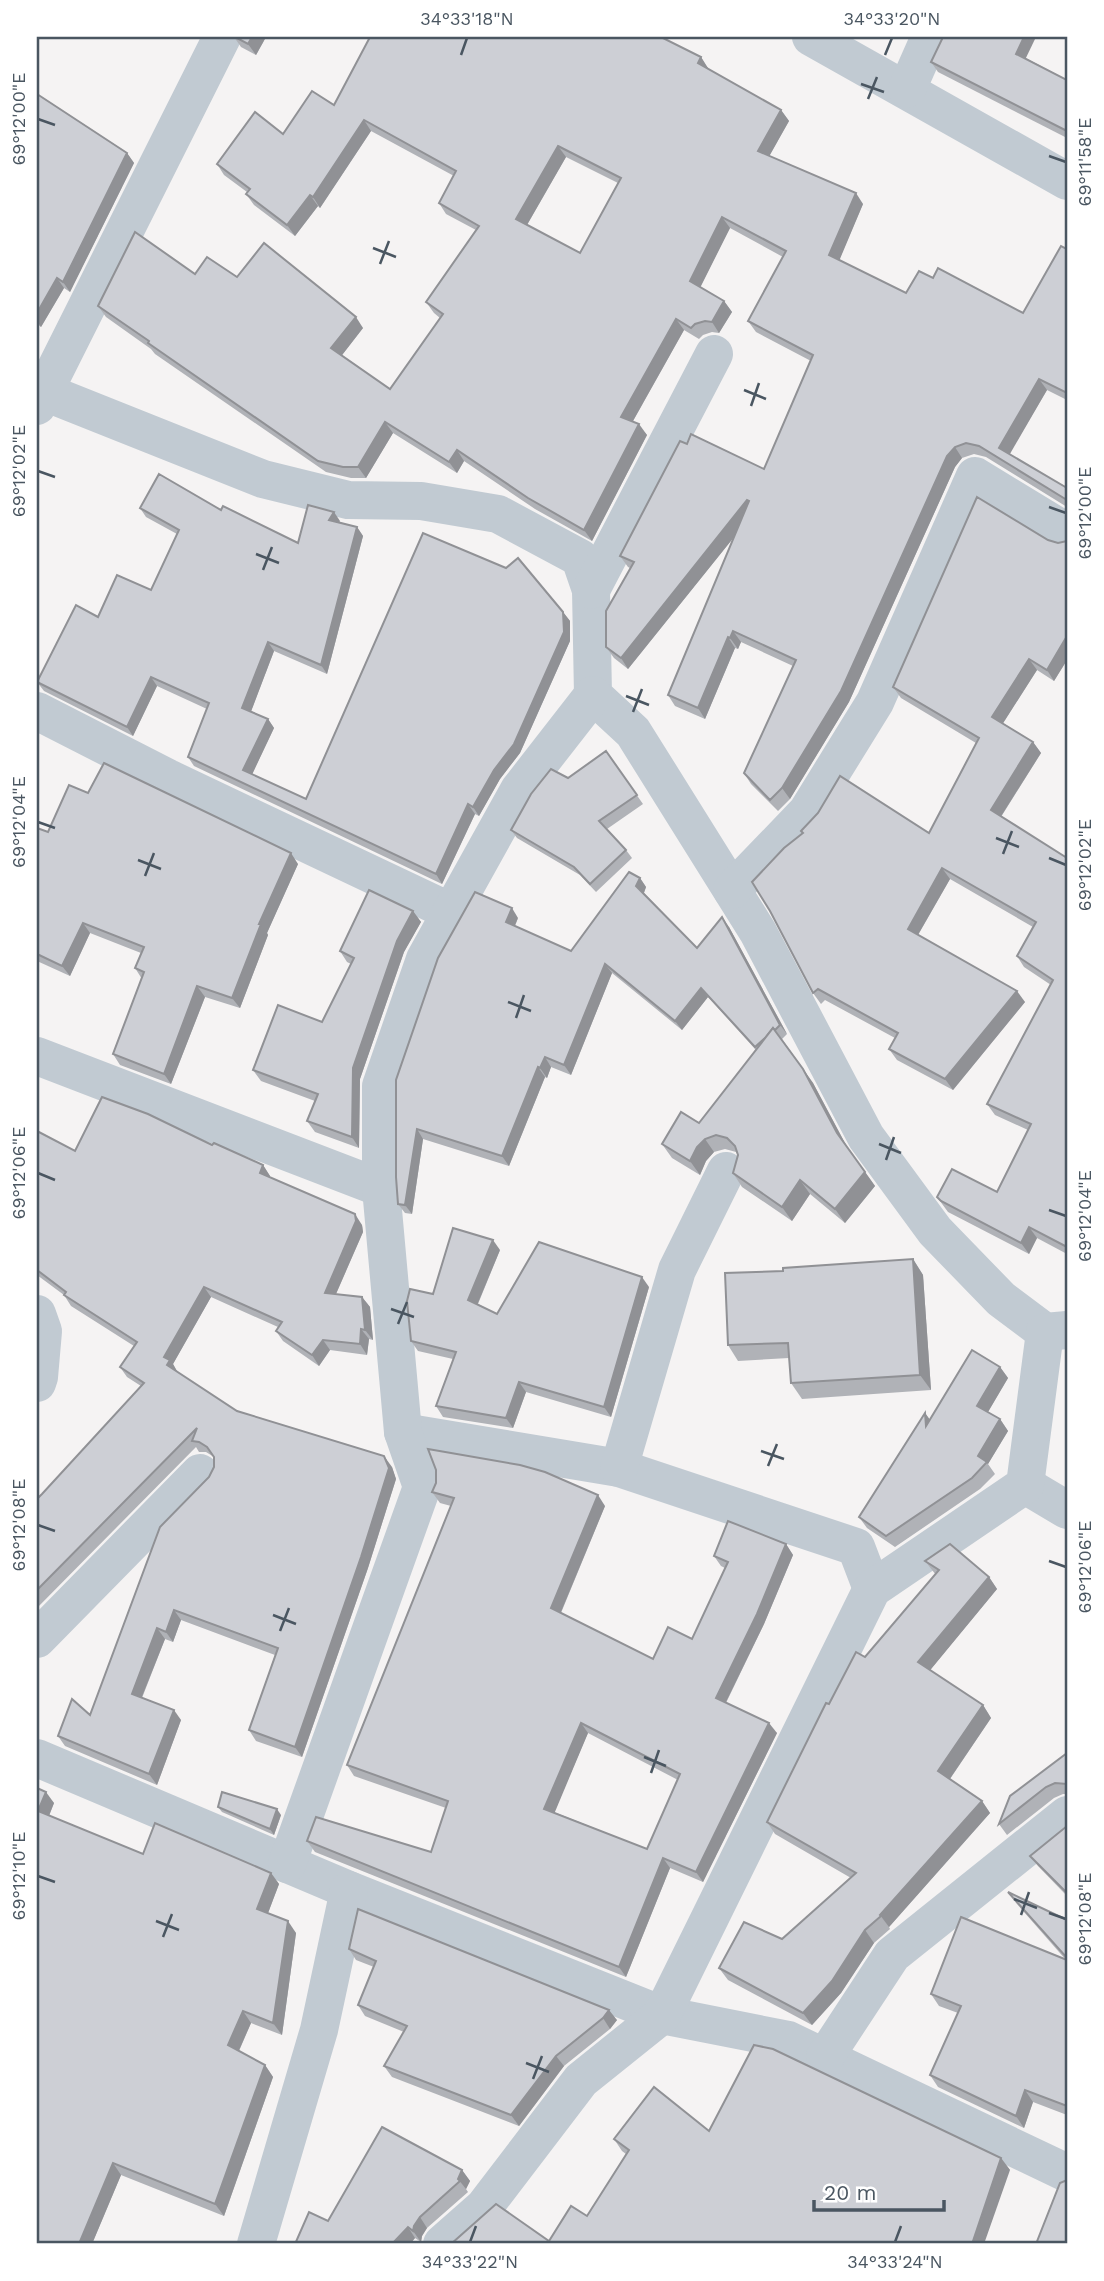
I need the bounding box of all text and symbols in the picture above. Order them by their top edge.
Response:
text: 34°33'18"N [420,8,514,29]
text: 34°33'20"N [843,8,941,29]
text: 69°12'00"E [8,72,29,166]
text: 69°11'58"E [1074,118,1095,206]
text: 69°12'02"E [8,425,29,517]
text: 69°12'00"E [1074,466,1095,560]
text: 69°12'04"E [8,776,29,868]
text: 69°12'02"E [1074,819,1095,911]
text: 69°12'06"E [8,1127,29,1219]
text: 69°12'04"E [1074,1170,1095,1262]
text: 69°12'08"E [8,1478,29,1572]
text: 69°12'06"E [1074,1521,1095,1613]
text: 69°12'10"E [8,1831,29,1921]
text: 69°12'08"E [1074,1872,1095,1966]
scale bar [814,2169,943,2213]
text: 20 m [824,2180,876,2205]
text: 34°33'22"N [422,2251,518,2272]
text: 34°33'24"N [847,2251,943,2272]

